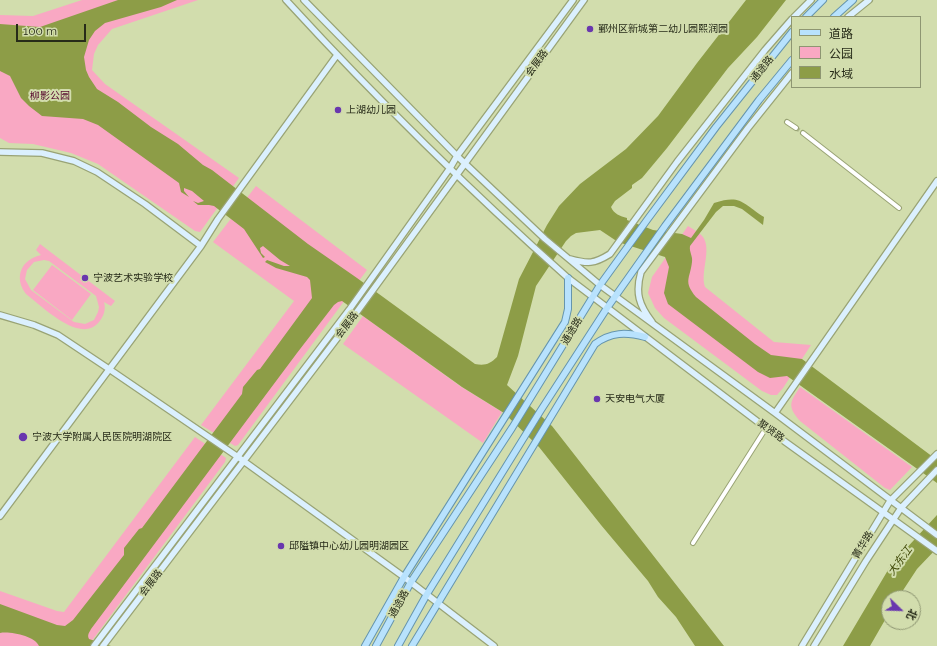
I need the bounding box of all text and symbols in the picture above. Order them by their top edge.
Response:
scale bar [18,16,88,42]
legend [791,16,921,88]
place label: 鄞州区新城第二幼儿园熙润园 [598,23,728,35]
text: 100 m [23,24,57,38]
marker: 鄞州区新城第二幼儿园熙润园 [585,24,595,34]
text: 道路 [829,27,853,41]
street label: 会展路 [523,47,551,79]
text: 公园 [829,47,853,61]
street label: 通途路 [748,54,776,84]
text: 水域 [829,67,853,81]
park label: 柳影公园 [30,90,70,102]
place label: 上湖幼儿园 [346,104,396,116]
marker: 上湖幼儿园 [333,105,343,115]
place label: 宁波艺术实验学校 [93,272,173,284]
marker: 宁波艺术实验学校 [80,273,90,283]
street label: 会展路 [333,309,361,341]
street label: 通途路 [559,315,585,347]
place label: 天安电气大厦 [605,393,665,405]
marker: 天安电气大厦 [592,394,602,404]
street label: 聚贤路 [755,417,787,445]
marker: 宁波大学附属人民医院明湖院区 [17,431,29,443]
place label: 宁波大学附属人民医院明湖院区 [32,431,172,443]
street label: 菁华路 [850,529,876,561]
place label: 邱隘镇中心幼儿园明湖园区 [289,540,409,552]
marker: 邱隘镇中心幼儿园明湖园区 [276,541,286,551]
water label: 大东江 [885,544,915,578]
street label: 会展路 [137,567,165,599]
street label: 通途路 [386,588,412,620]
north arrow [881,590,921,630]
text: 北 [903,607,920,622]

